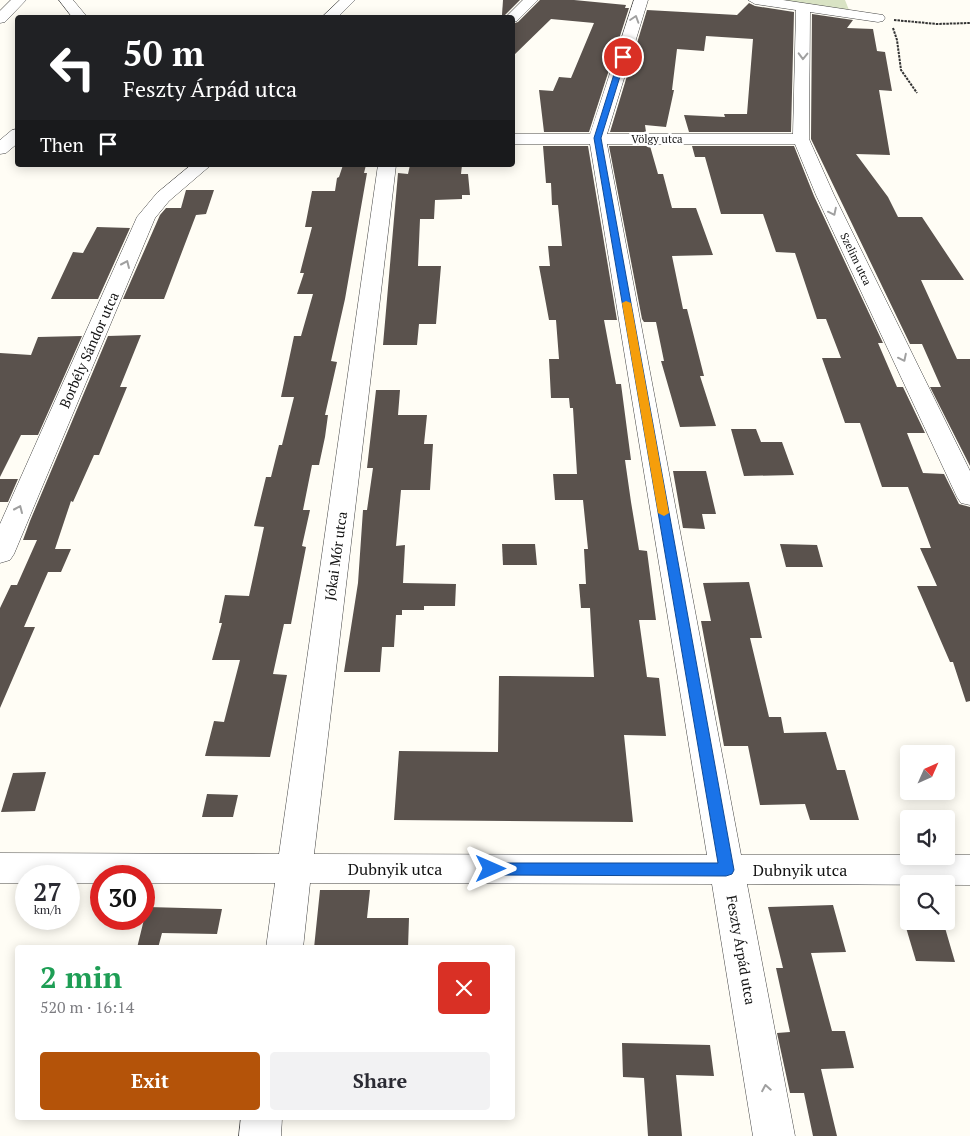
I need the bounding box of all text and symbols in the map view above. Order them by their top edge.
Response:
one-way arrow [629,15,639,23]
text: 50 m [123,30,204,76]
icon: left [40,35,105,100]
pin [602,36,644,78]
icon: arrive [609,43,637,71]
one-way arrow [798,52,808,60]
text: Feszty Árpád utca [123,74,297,103]
icon: arrive [94,130,122,158]
text: Then [40,132,84,157]
street label: Völgy utca [631,132,683,146]
one-way arrow [827,207,837,216]
street label: Szelim utca [837,231,875,288]
one-way arrow [120,260,131,269]
street label: Borbély Sándor utca [54,289,123,411]
one-way arrow [897,353,908,362]
one-way arrow [13,505,24,514]
street label: Jókai Mór utca [320,510,351,602]
north arrow [900,745,955,800]
map controls [900,745,955,930]
button: sound [900,810,955,865]
position arrow [464,842,516,894]
street label: Dubnyik utca [348,858,442,880]
street label: Dubnyik utca [753,859,847,881]
speed limit sign: 30 [90,865,155,930]
text: 27 [33,875,62,908]
button: search [900,875,955,930]
street label: Feszty Árpád utca [723,894,760,1006]
text: km/h [34,902,61,917]
text: 2 min [40,957,122,997]
button: close [438,962,490,1014]
text: 520 m · 16:14 [40,996,134,1018]
button: Exit [40,1052,260,1110]
button: Share [270,1052,490,1110]
one-way arrow [761,1084,771,1092]

